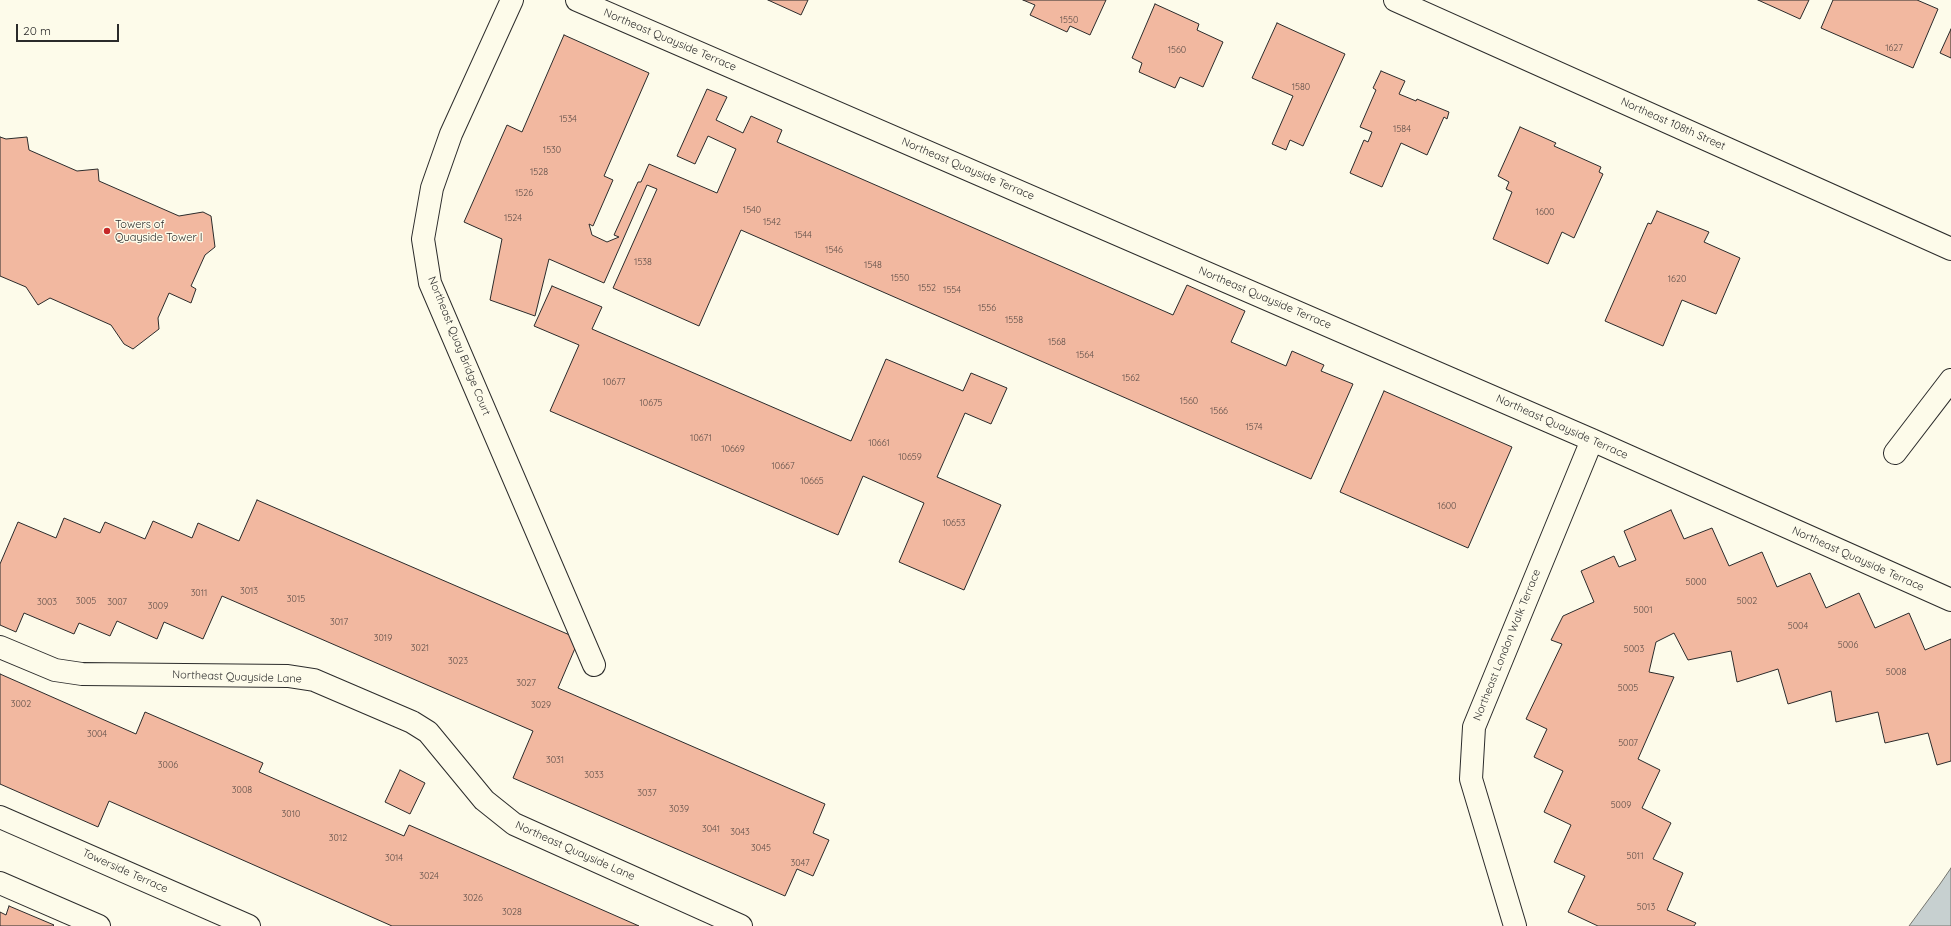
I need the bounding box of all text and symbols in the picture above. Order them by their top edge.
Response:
street label: Northeast Quayside Terrace [602,6,738,74]
house number: 1550 [1060,15,1078,25]
scale bar [18,16,121,42]
text: 20 m [23,23,51,38]
house number: 1627 [1885,43,1903,53]
house number: 1560 [1168,45,1186,55]
house number: 1580 [1292,82,1310,92]
street label: Northeast 108th Street [1619,95,1727,153]
house number: 1534 [559,114,577,124]
house number: 1584 [1393,124,1411,134]
street label: Northeast Quayside Terrace [900,135,1036,203]
house number: 1530 [543,145,561,155]
house number: 1528 [530,167,548,177]
house number: 1526 [515,188,533,198]
house number: 1540 [743,205,761,215]
house number: 1600 [1536,207,1554,217]
house number: 1524 [504,213,522,223]
house number: 1542 [763,217,781,227]
place label: Towers of Quayside Tower I [115,218,202,244]
marker: Towers of Quayside Tower I [102,226,112,236]
house number: 1544 [794,230,812,240]
house number: 1546 [825,245,843,255]
house number: 1538 [634,257,652,267]
house number: 1548 [864,260,882,270]
street label: Northeast Quayside Terrace [1197,264,1333,332]
house number: 1550 [891,273,909,283]
house number: 1620 [1668,274,1686,284]
street label: Northeast Quay Bridge Court [425,275,493,417]
house number: 1552 [918,283,936,293]
house number: 1554 [943,285,961,295]
house number: 1556 [978,303,996,313]
house number: 1558 [1005,315,1023,325]
house number: 1568 [1048,337,1066,347]
house number: 1564 [1076,350,1094,360]
house number: 1562 [1122,373,1140,383]
house number: 10677 [603,377,625,387]
street label: Northeast Quayside Terrace [1494,392,1630,462]
house number: 1560 [1180,396,1198,406]
house number: 10675 [639,398,663,408]
house number: 1566 [1210,406,1228,416]
house number: 1574 [1245,422,1263,432]
house number: 10671 [690,433,712,443]
house number: 10661 [868,438,890,448]
house number: 10669 [721,444,745,454]
house number: 10659 [898,452,922,462]
house number: 10667 [772,461,794,471]
house number: 10665 [800,476,824,486]
house number: 1600 [1438,501,1456,511]
house number: 10653 [942,518,966,528]
street label: Northeast Quayside Terrace [1790,524,1926,594]
street label: Northeast London Walk Terrace [1470,567,1544,723]
house number: 5000 [1686,577,1706,587]
house number: 3013 [240,586,258,596]
house number: 3011 [191,588,207,598]
house number: 3015 [287,594,305,604]
house number: 3005 [76,596,96,606]
house number: 5002 [1737,596,1757,606]
house number: 3003 [37,597,57,607]
house number: 3007 [107,597,127,607]
house number: 3009 [148,601,168,611]
house number: 5001 [1634,605,1652,615]
house number: 3017 [330,617,348,627]
house number: 5004 [1788,621,1808,631]
house number: 3019 [374,633,392,643]
house number: 5006 [1838,640,1858,650]
house number: 3021 [411,643,429,653]
house number: 5003 [1624,644,1644,654]
house number: 3023 [448,656,468,666]
house number: 5008 [1886,667,1906,677]
street label: Northeast Quayside Lane [172,668,302,686]
house number: 3027 [516,678,536,688]
house number: 5005 [1618,683,1638,693]
house number: 3002 [11,699,31,709]
house number: 3029 [531,700,551,710]
house number: 3004 [87,729,107,739]
house number: 5007 [1618,738,1638,748]
house number: 3031 [546,755,564,765]
house number: 3006 [158,760,178,770]
house number: 3033 [584,770,604,780]
house number: 3008 [232,785,252,795]
house number: 3037 [637,788,657,798]
house number: 5009 [1611,800,1631,810]
house number: 3039 [669,804,689,814]
house number: 3010 [282,809,300,819]
street label: Northeast Quayside Lane [513,819,637,883]
house number: 3041 [702,824,720,834]
house number: 3043 [730,827,750,837]
house number: 3012 [329,833,347,843]
house number: 3045 [751,843,771,853]
street label: Towerside Terrace [80,846,170,896]
house number: 5011 [1627,851,1643,861]
house number: 3014 [385,853,403,863]
house number: 3047 [790,858,810,868]
house number: 3024 [419,871,439,881]
house number: 3026 [463,893,483,903]
house number: 5013 [1637,902,1655,912]
house number: 3028 [502,907,522,917]

